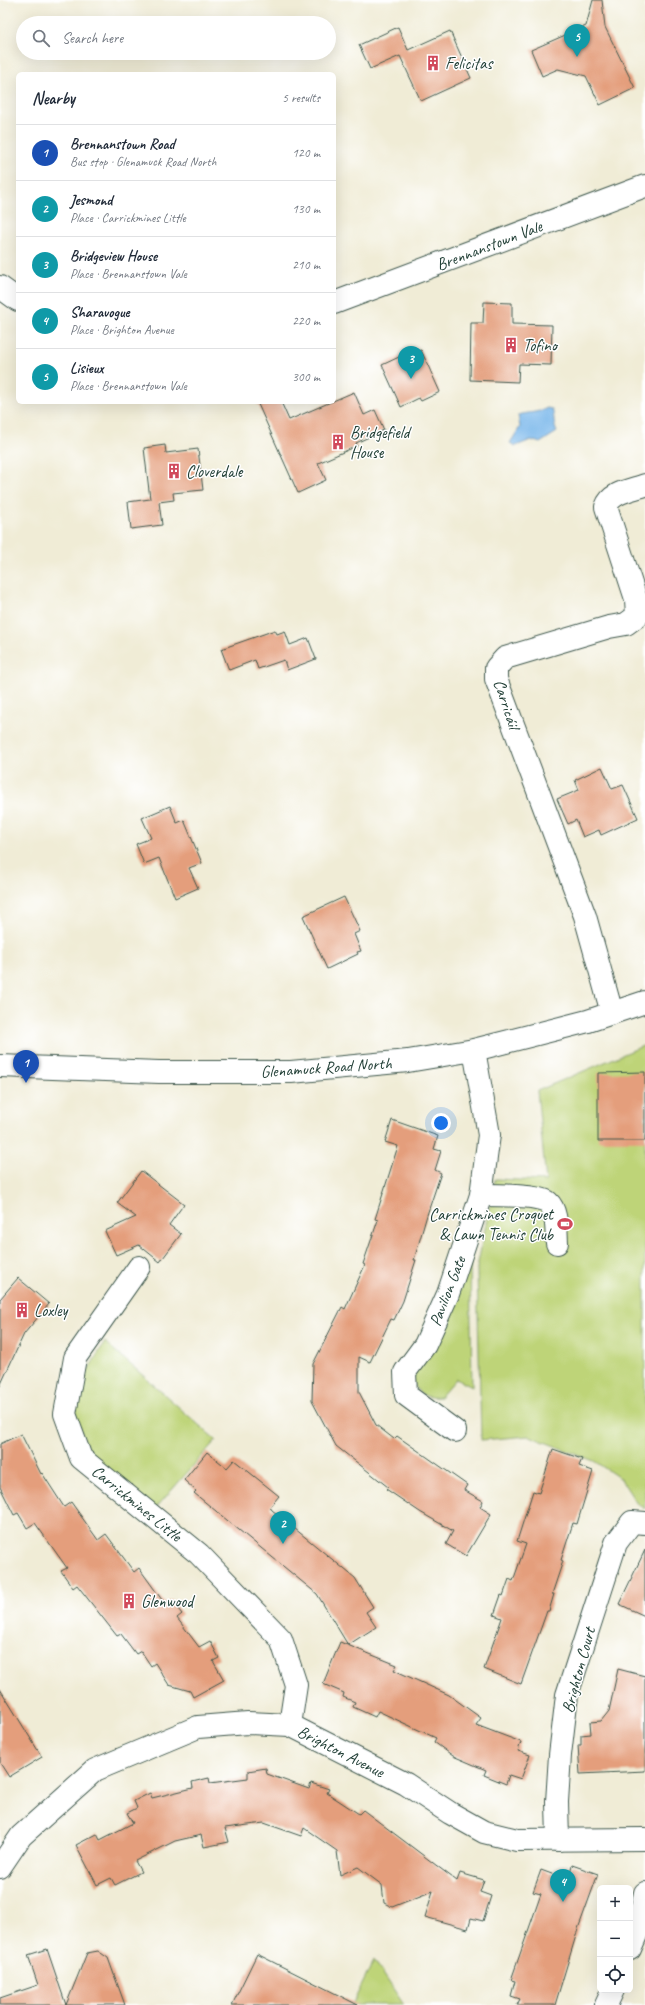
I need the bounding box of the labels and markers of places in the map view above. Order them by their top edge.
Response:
pin: 5 [564,24,590,57]
place label: Felicitas [445,53,494,74]
building icon: Felicitas [424,54,442,72]
place label: Tofino [523,335,559,356]
building icon: Tofino [502,336,520,354]
pin: 3 [398,346,424,379]
place label: Bridgefield House [350,422,413,463]
building icon: Bridgefield House [329,433,347,451]
place label: Cloverdale [186,461,244,482]
building icon: Cloverdale [165,462,183,480]
pin: 1 [13,1050,39,1083]
place label: Carrickmines Croquet & Lawn Tennis Club [429,1204,555,1245]
sports icon: Carrickmines Croquet & Lawn Tennis Club [556,1215,574,1233]
place label: Loxley [34,1300,68,1321]
building icon: Loxley [13,1301,31,1319]
pin: 2 [270,1511,296,1544]
place label: Glenwood [141,1591,195,1612]
building icon: Glenwood [120,1592,138,1610]
pin: 4 [550,1869,576,1902]

